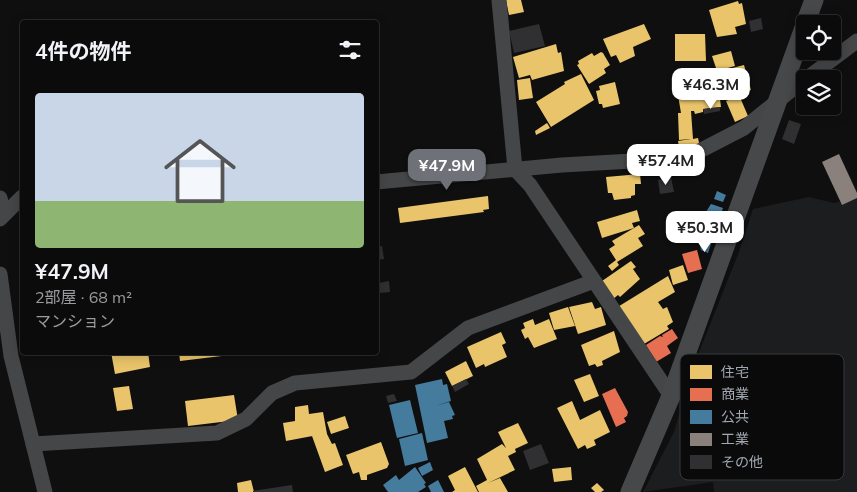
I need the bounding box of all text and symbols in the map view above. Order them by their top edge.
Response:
map controls [796,15,841,115]
button: locate [796,15,841,60]
icon: filters [336,36,364,64]
text: 4件の物件 [35,38,132,64]
pin: ¥46.3M [670,68,752,110]
button: layers [796,70,841,115]
text: ¥46.3M [683,74,739,94]
icon: home [155,126,245,216]
pin: ¥57.4M [625,144,707,186]
pin: ¥47.9M [406,148,488,191]
text: ¥57.4M [638,150,694,170]
text: ¥47.9M [419,155,475,175]
pin: ¥50.3M [664,210,746,253]
text: ¥50.3M [677,217,733,237]
text: ¥47.9M [35,258,109,284]
text: 2部屋 · 68 m² [35,287,132,307]
text: マンション [35,311,115,331]
legend [680,354,844,480]
text: 住宅 [721,363,749,381]
text: 商業 [721,385,749,403]
text: 公共 [721,408,749,426]
text: 工業 [721,430,749,448]
text: その他 [721,453,763,471]

